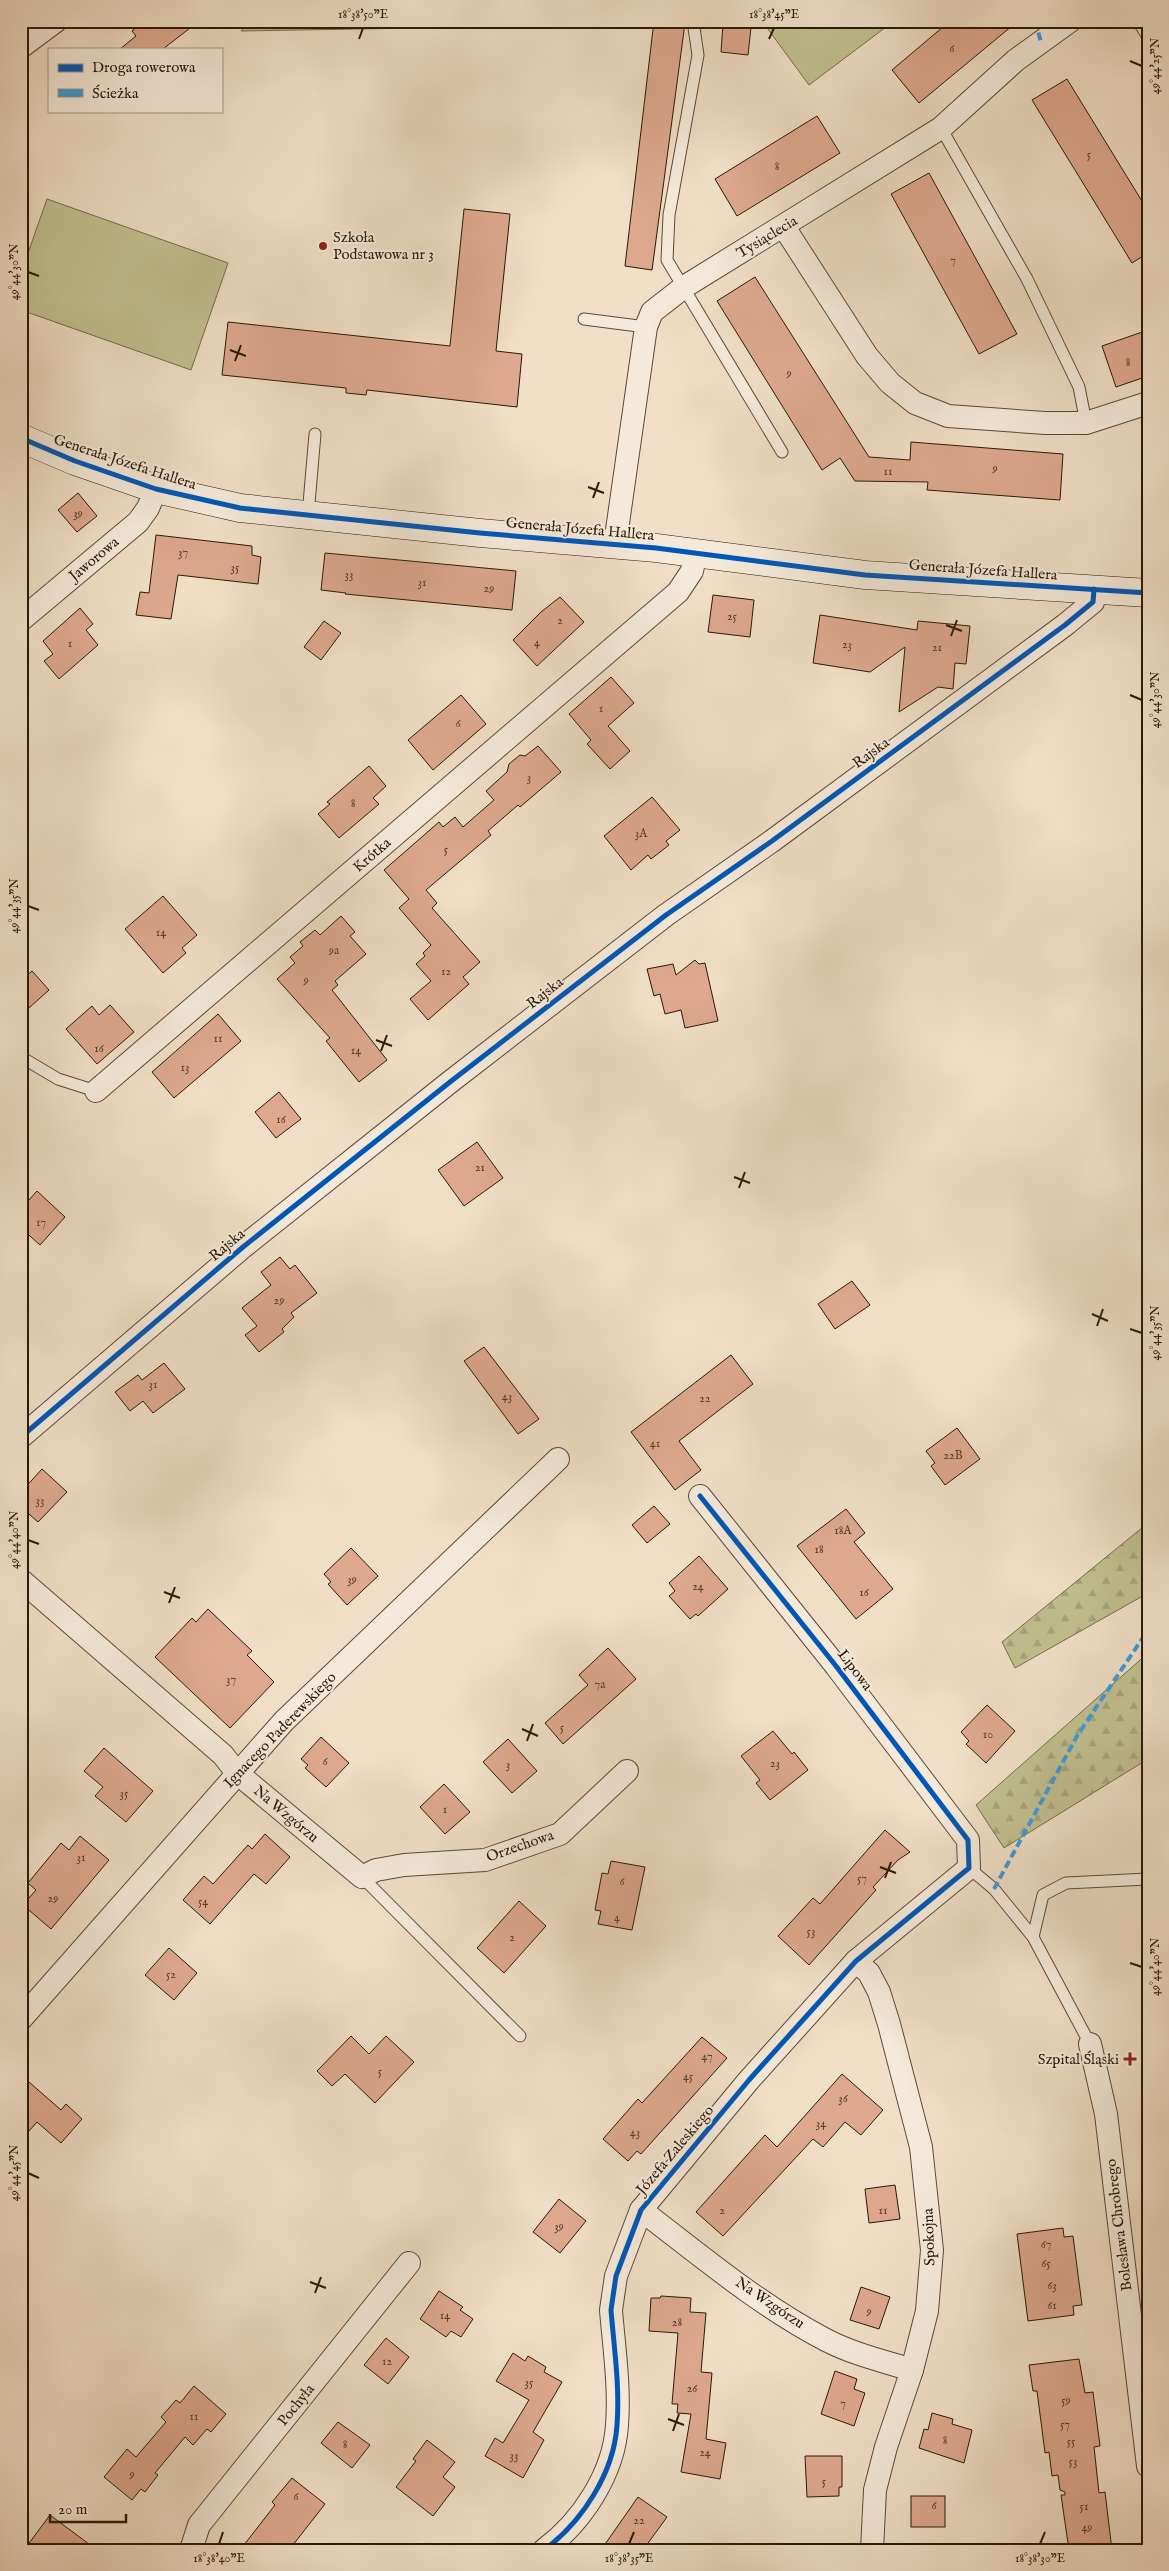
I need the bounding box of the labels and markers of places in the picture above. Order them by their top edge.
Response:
place label: Szkoła Podstawowa nr 3 [333,228,434,264]
marker: Szkoła Podstawowa nr 3 [317,240,329,252]
place label: Szpital Śląski [1038,2050,1119,2069]
marker: Szpital Śląski [1123,2052,1137,2066]

